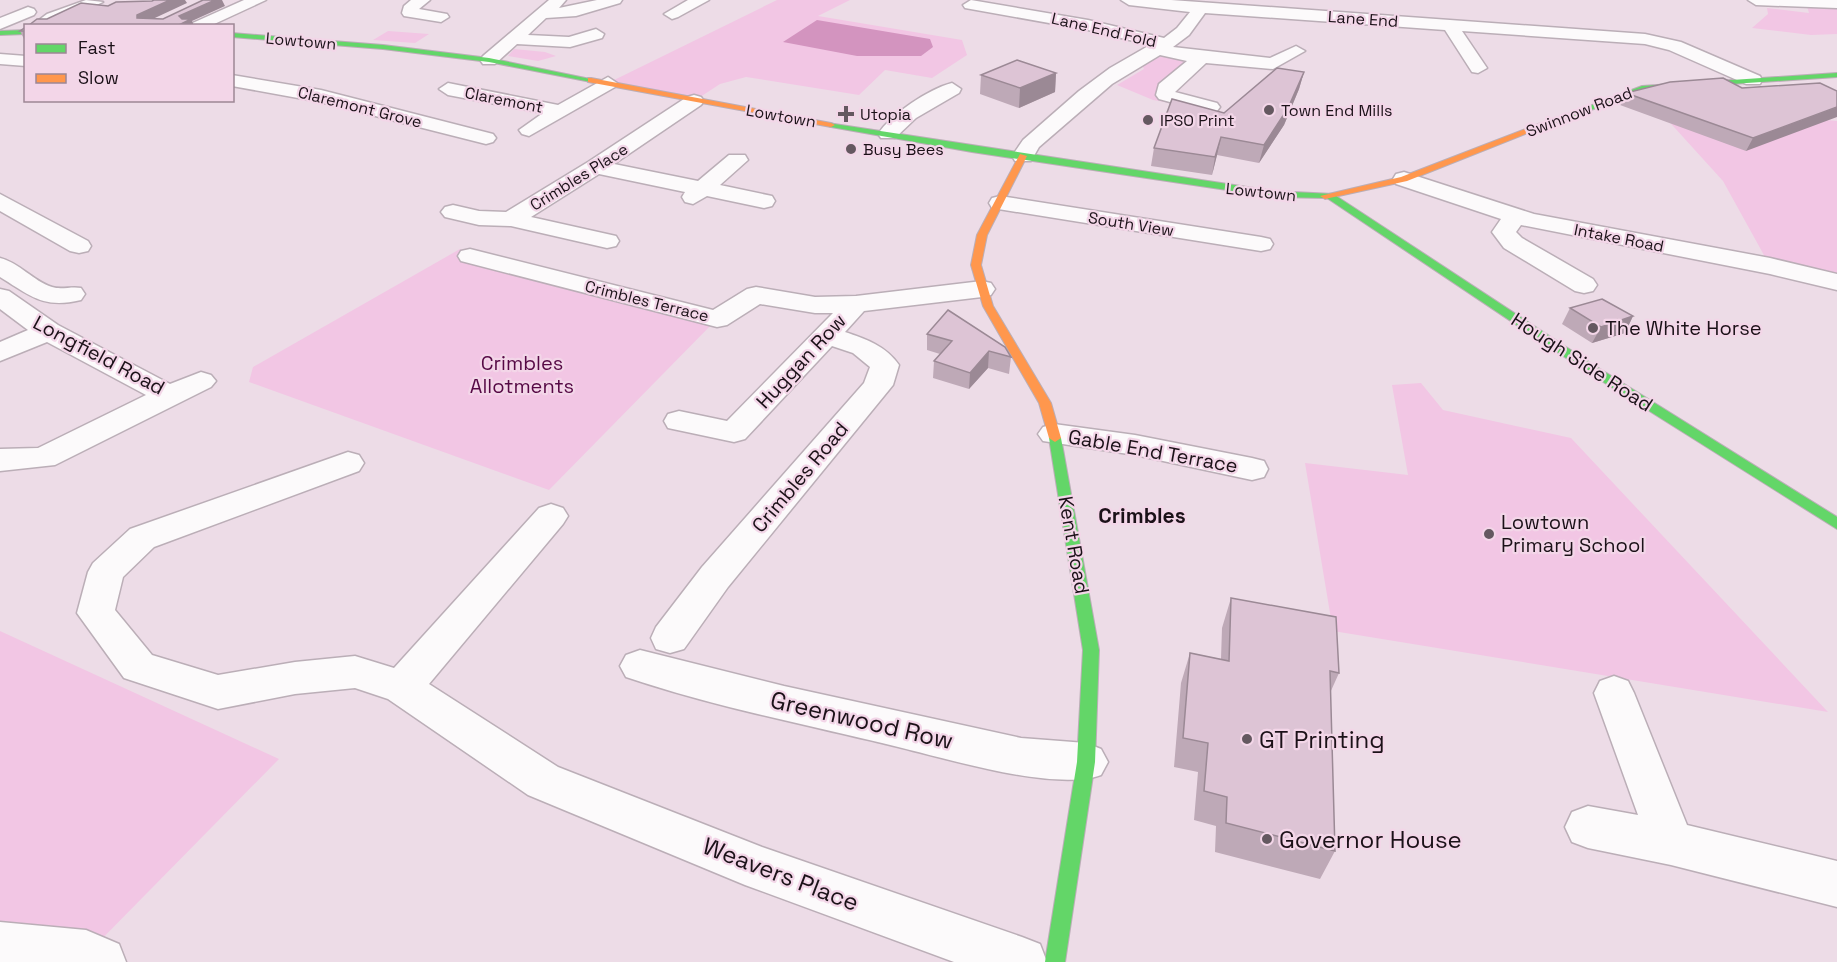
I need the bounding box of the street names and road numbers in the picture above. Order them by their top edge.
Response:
street label: Lane End [1327,6,1399,32]
street label: Lane End Fold [1049,8,1159,52]
street label: Lowtown [265,27,337,55]
street label: Claremont Grove [296,81,424,133]
street label: Claremont [463,82,545,118]
street label: Swinnow Road [1523,82,1635,142]
street label: Lowtown [744,100,818,132]
street label: Crimbles Place [526,138,632,216]
street label: Lowtown [1225,178,1297,206]
street label: South View [1087,207,1175,241]
street label: Intake Road [1572,219,1666,257]
street label: Crimbles Terrace [583,275,711,327]
street label: Hough Side Road [1506,306,1658,418]
street label: Huggan Row [750,308,852,414]
street label: Longfield Road [29,309,169,401]
street label: Crimbles Road [746,416,854,538]
street label: Gable End Terrace [1066,423,1240,479]
street label: Kent Road [1053,494,1095,596]
street label: Greenwood Row [768,684,956,756]
street label: Weavers Place [699,830,863,918]

